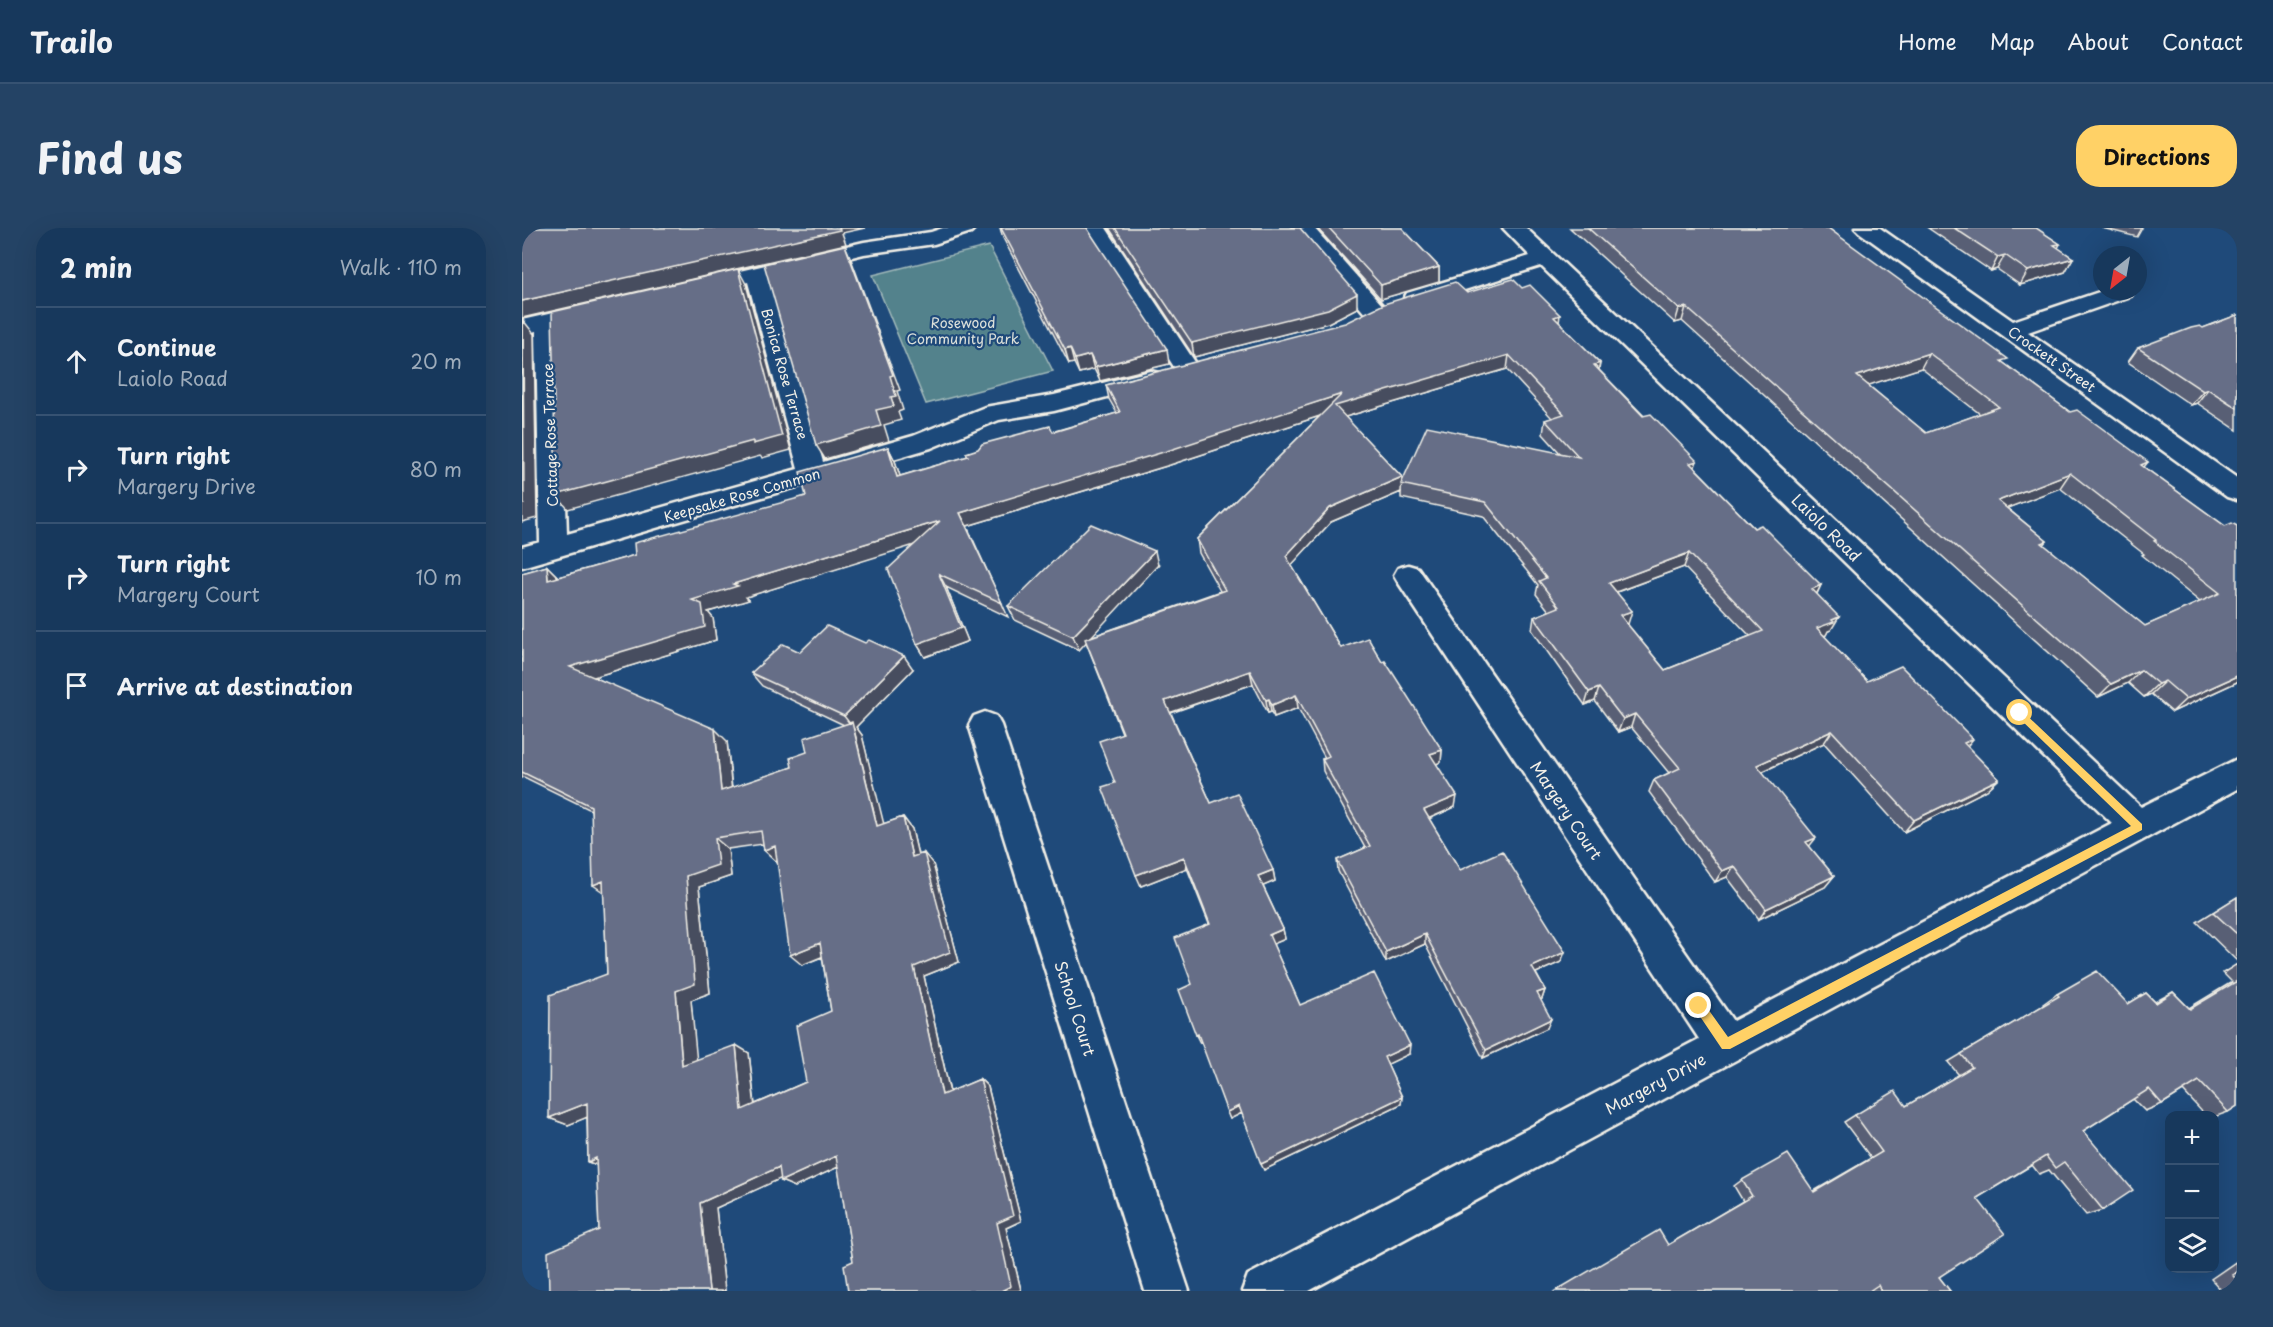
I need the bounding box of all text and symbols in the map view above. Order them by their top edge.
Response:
text: Trailo [30,20,113,63]
text: Home [1898,25,1957,57]
text: Map [1990,25,2035,57]
text: About [2068,25,2129,57]
text: Contact [2162,25,2243,57]
text: Find us [36,125,183,188]
button: Directions [2076,125,2237,187]
north arrow [2093,246,2147,300]
text: 2 min [60,248,133,287]
text: Walk · 110 m [340,252,462,282]
street label: Bonica Rose Terrace [756,306,814,442]
park label: Rosewood Community Park [907,312,1020,349]
street label: Crockett Street [2004,321,2100,397]
text: Continue [117,330,216,363]
icon: ahead [60,345,93,378]
text: 20 m [410,346,462,376]
text: Laiolo Road [117,363,228,393]
street label: Cottage Rose Terrace [537,363,563,507]
text: Turn right [117,438,230,471]
icon: right [60,453,93,486]
text: 80 m [410,454,462,484]
street label: Keepsake Rose Common [661,463,823,527]
text: Margery Drive [117,471,256,501]
street label: Laiolo Road [1787,488,1867,566]
text: Turn right [117,546,230,579]
icon: right [60,561,93,594]
text: 10 m [415,562,462,592]
text: Margery Court [117,579,260,609]
icon: arrive [60,669,93,702]
text: Arrive at destination [117,669,353,702]
route start [2006,699,2032,725]
street label: Margery Court [1525,756,1609,864]
street label: School Court [1049,957,1103,1059]
route end [1685,992,1711,1018]
street label: Margery Drive [1600,1046,1710,1120]
map controls [2165,1111,2219,1273]
button: + [2165,1111,2219,1165]
button: − [2165,1165,2219,1219]
button: layers [2165,1219,2219,1273]

